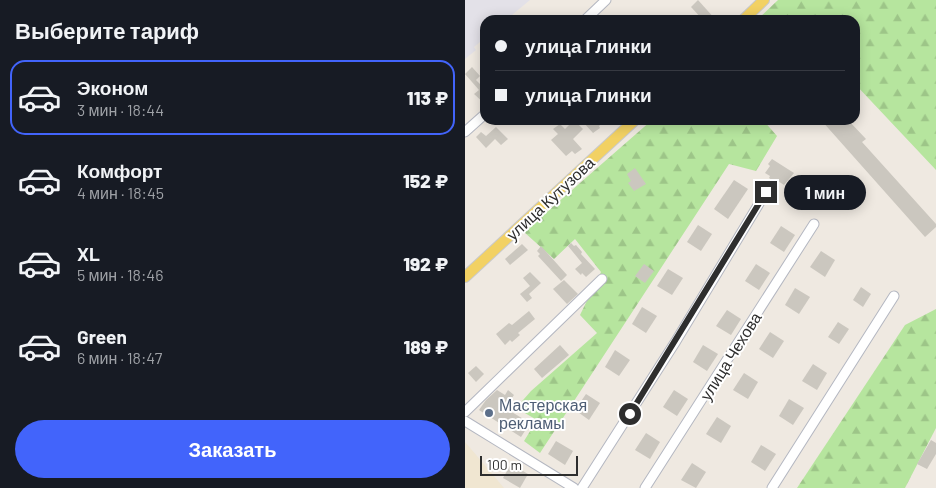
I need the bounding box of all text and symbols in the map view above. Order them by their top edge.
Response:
text: Выберите тариф [15,17,199,43]
text: улица Глинки [525,34,652,57]
icon: car [17,75,62,120]
text: Эконом [77,76,148,99]
text: улица Глинки [525,83,652,106]
text: 113 ₽ [407,86,448,109]
text: 3 мин · 18:44 [77,100,164,119]
street label: улица Кутузова [502,152,598,244]
icon: car [17,158,62,203]
text: Комфорт [77,159,162,182]
text: 152 ₽ [403,169,448,192]
callout: 1 мин [783,174,866,210]
route end [755,181,777,203]
text: 4 мин · 18:45 [77,183,164,202]
text: 1 мин [805,183,845,202]
icon: car [17,241,62,286]
text: XL [77,242,100,265]
text: 192 ₽ [403,252,448,275]
text: 5 мин · 18:46 [77,265,163,284]
street label: улица Чехова [695,308,765,404]
icon: car [17,324,62,369]
text: Green [77,325,127,348]
text: 189 ₽ [404,335,448,358]
text: 6 мин · 18:47 [77,348,162,367]
place label: Мастерская рекламы [499,395,587,432]
route start [619,403,641,425]
marker: Мастерская рекламы [483,407,495,419]
button: Заказать [15,420,450,478]
scale bar [480,453,577,476]
text: 100 m [487,456,522,473]

